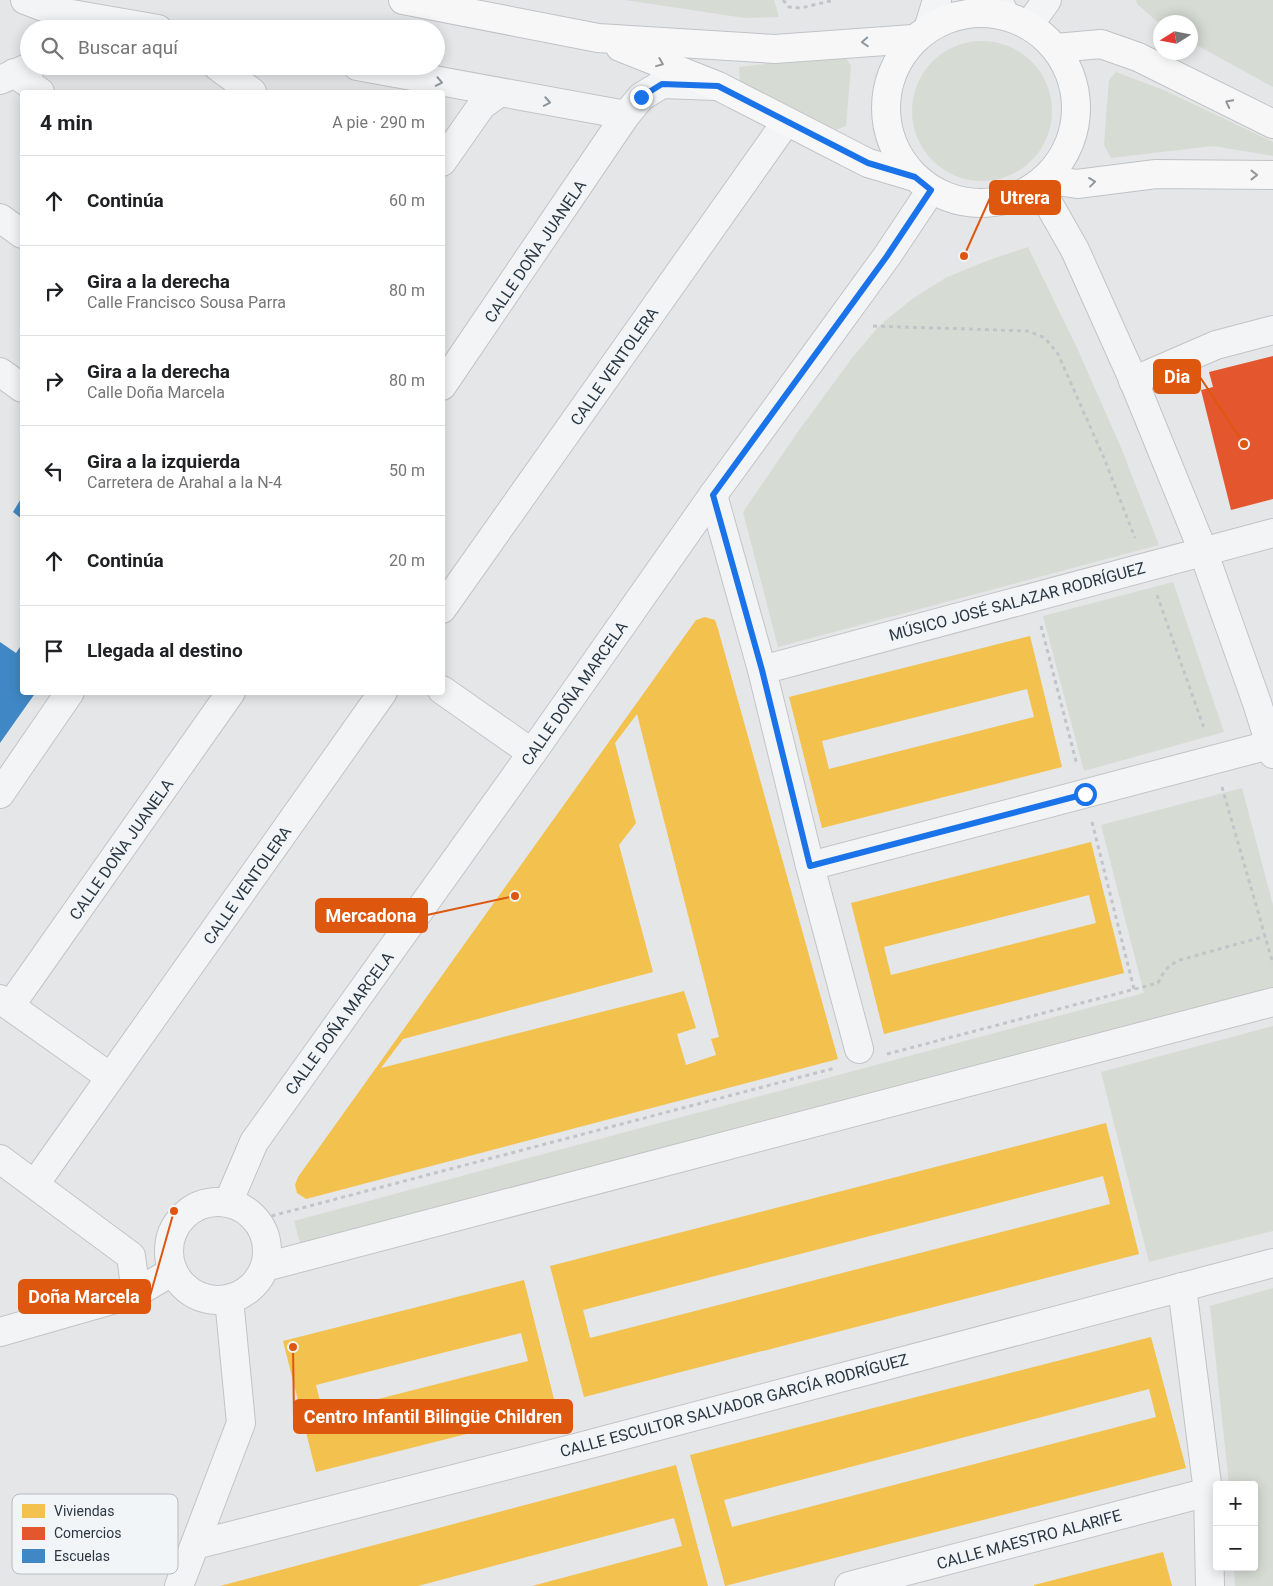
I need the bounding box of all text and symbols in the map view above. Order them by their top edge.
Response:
north arrow [1153,15,1198,60]
search box [20,20,445,75]
icon: search [38,34,66,62]
text: Buscar aquí [78,36,178,59]
one-way arrow [860,36,868,47]
one-way arrow [655,56,664,67]
one-way arrow [434,76,443,87]
route end [630,86,653,109]
one-way arrow [542,96,551,106]
one-way arrow [1225,99,1234,109]
text: 4 min [40,111,93,135]
text: A pie · 290 m [332,113,425,132]
one-way arrow [1251,170,1259,180]
street label: CALLE DOÑA JUANELA [480,175,591,326]
one-way arrow [1089,177,1097,188]
callout: Utrera [990,181,1060,214]
icon: ahead [40,187,68,215]
text: Utrera [1000,187,1050,208]
text: Continúa [87,189,164,212]
text: 60 m [389,191,425,210]
text: Gira a la derecha [87,270,230,293]
icon: right [40,277,68,305]
text: 80 m [389,281,425,300]
text: Calle Francisco Sousa Parra [87,293,286,312]
street label: CALLE VENTOLERA [566,303,663,429]
text: Gira a la derecha [87,360,230,383]
callout: Dia [1154,360,1200,393]
text: Dia [1164,366,1190,387]
icon: right [40,367,68,395]
text: 80 m [389,371,425,390]
text: Calle Doña Marcela [87,383,225,402]
text: Gira a la izquierda [87,450,240,473]
icon: left [40,457,68,485]
text: 50 m [389,461,425,480]
text: Carretera de Arahal a la N-4 [87,473,282,492]
icon: ahead [40,547,68,575]
text: Continúa [87,549,164,572]
text: 20 m [389,551,425,570]
street label: MÚSICO JOSÉ SALAZAR RODRÍGUEZ [887,558,1147,645]
street label: CALLE DOÑA MARCELA [517,616,632,769]
icon: arrive [40,637,68,665]
text: Llegada al destino [87,639,243,662]
street label: CALLE DOÑA JUANELA [65,774,178,923]
route start [1074,783,1097,806]
street label: CALLE VENTOLERA [199,822,296,948]
callout: Mercadona [316,899,427,932]
text: Mercadona [326,905,417,926]
street label: CALLE DOÑA MARCELA [280,947,398,1098]
callout: Doña Marcela [19,1280,150,1313]
text: Doña Marcela [28,1286,140,1307]
street label: CALLE ESCULTOR SALVADOR GARCÍA RODRÍGUEZ [558,1350,910,1461]
callout: Centro Infantil Bilingüe Children [294,1400,572,1433]
text: Centro Infantil Bilingüe Children [304,1406,562,1427]
map controls [1213,1481,1258,1571]
button: + [1213,1481,1258,1526]
legend [12,1494,178,1574]
text: Viviendas [54,1503,114,1519]
street label: CALLE MAESTRO ALARIFE [935,1506,1124,1573]
text: Comercios [54,1525,121,1541]
button: − [1213,1526,1258,1571]
text: Escuelas [54,1548,110,1564]

